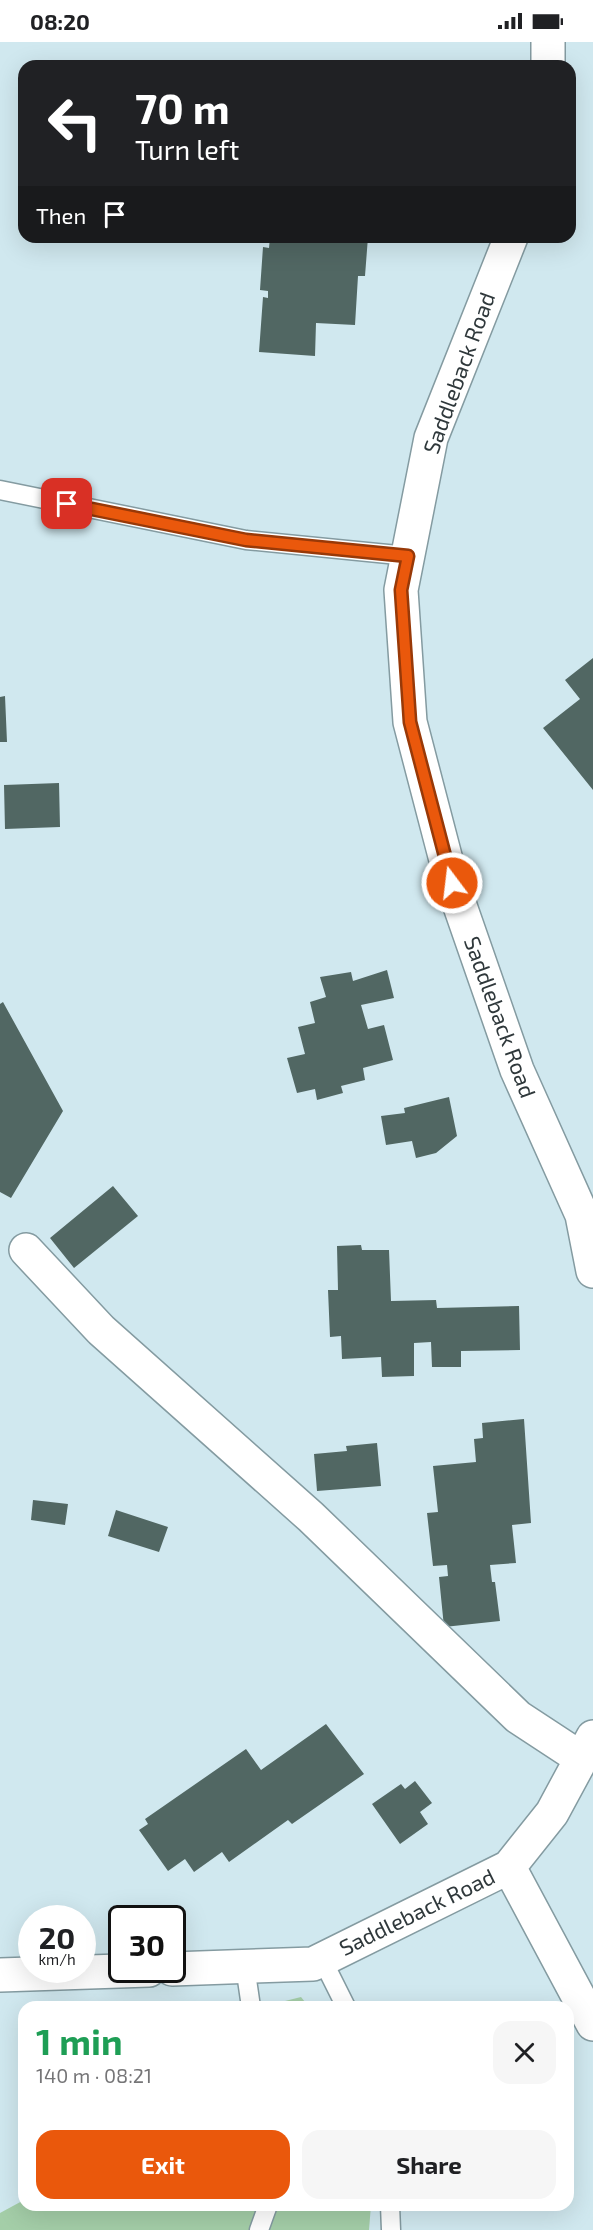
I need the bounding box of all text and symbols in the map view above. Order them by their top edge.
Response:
text: 08:20 [30,8,90,34]
text: 70 m [135,82,230,132]
icon: left [36,84,114,162]
text: Turn left [135,133,239,165]
icon: arrive [98,198,131,231]
text: Then [36,202,86,228]
street label: Saddleback Road [417,288,499,457]
pin [41,478,92,529]
icon: arrive [50,487,83,520]
position arrow [420,851,484,915]
street label: Saddleback Road [460,932,542,1101]
street label: Saddleback Road [335,1862,499,1960]
speed limit sign: 30 [108,1905,186,1983]
text: 20 [39,1919,75,1955]
text: km/h [38,1950,76,1968]
text: 1 min [36,2019,123,2062]
button: close [493,2021,556,2084]
text: 140 m · 08:21 [36,2063,152,2087]
button: Exit [36,2130,290,2199]
button: Share [302,2130,556,2199]

